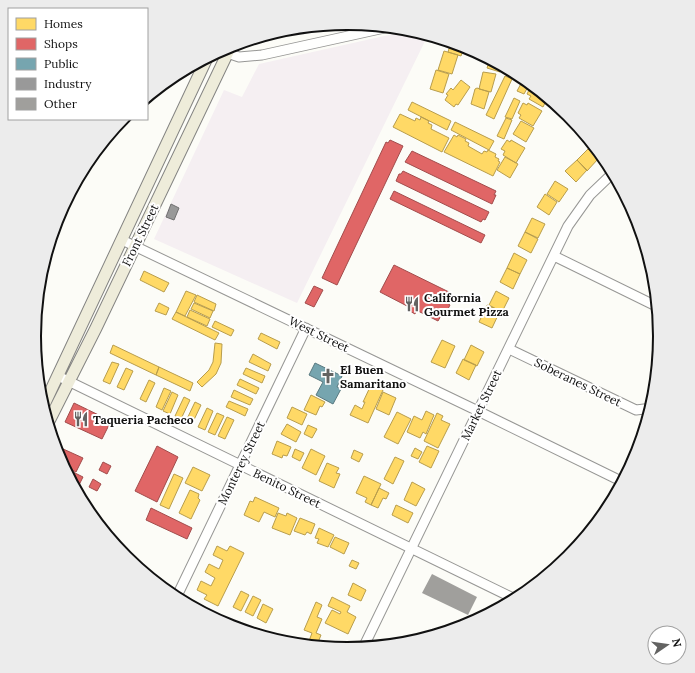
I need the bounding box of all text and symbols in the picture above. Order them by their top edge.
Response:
legend [8,8,148,120]
text: Homes [44,16,83,31]
text: Shops [44,36,78,51]
text: Public [44,56,78,71]
text: Industry [44,76,92,91]
text: Other [44,96,78,111]
street label: Front Street [118,201,162,269]
place label: California Gourmet Pizza [424,290,510,319]
restaurant icon: California Gourmet Pizza [403,295,421,313]
street label: West Street [286,313,352,355]
street label: Soberanes Street [532,354,624,410]
place label: El Buen Samaritano [340,362,406,391]
church icon: El Buen Samaritano [319,367,337,385]
street label: Market Street [457,367,505,443]
restaurant icon: Taqueria Pacheco [72,410,90,428]
place label: Taqueria Pacheco [93,412,194,427]
street label: Monterey Street [214,418,268,507]
street label: Benito Street [251,465,324,511]
north arrow [647,625,687,665]
text: N [669,637,685,649]

